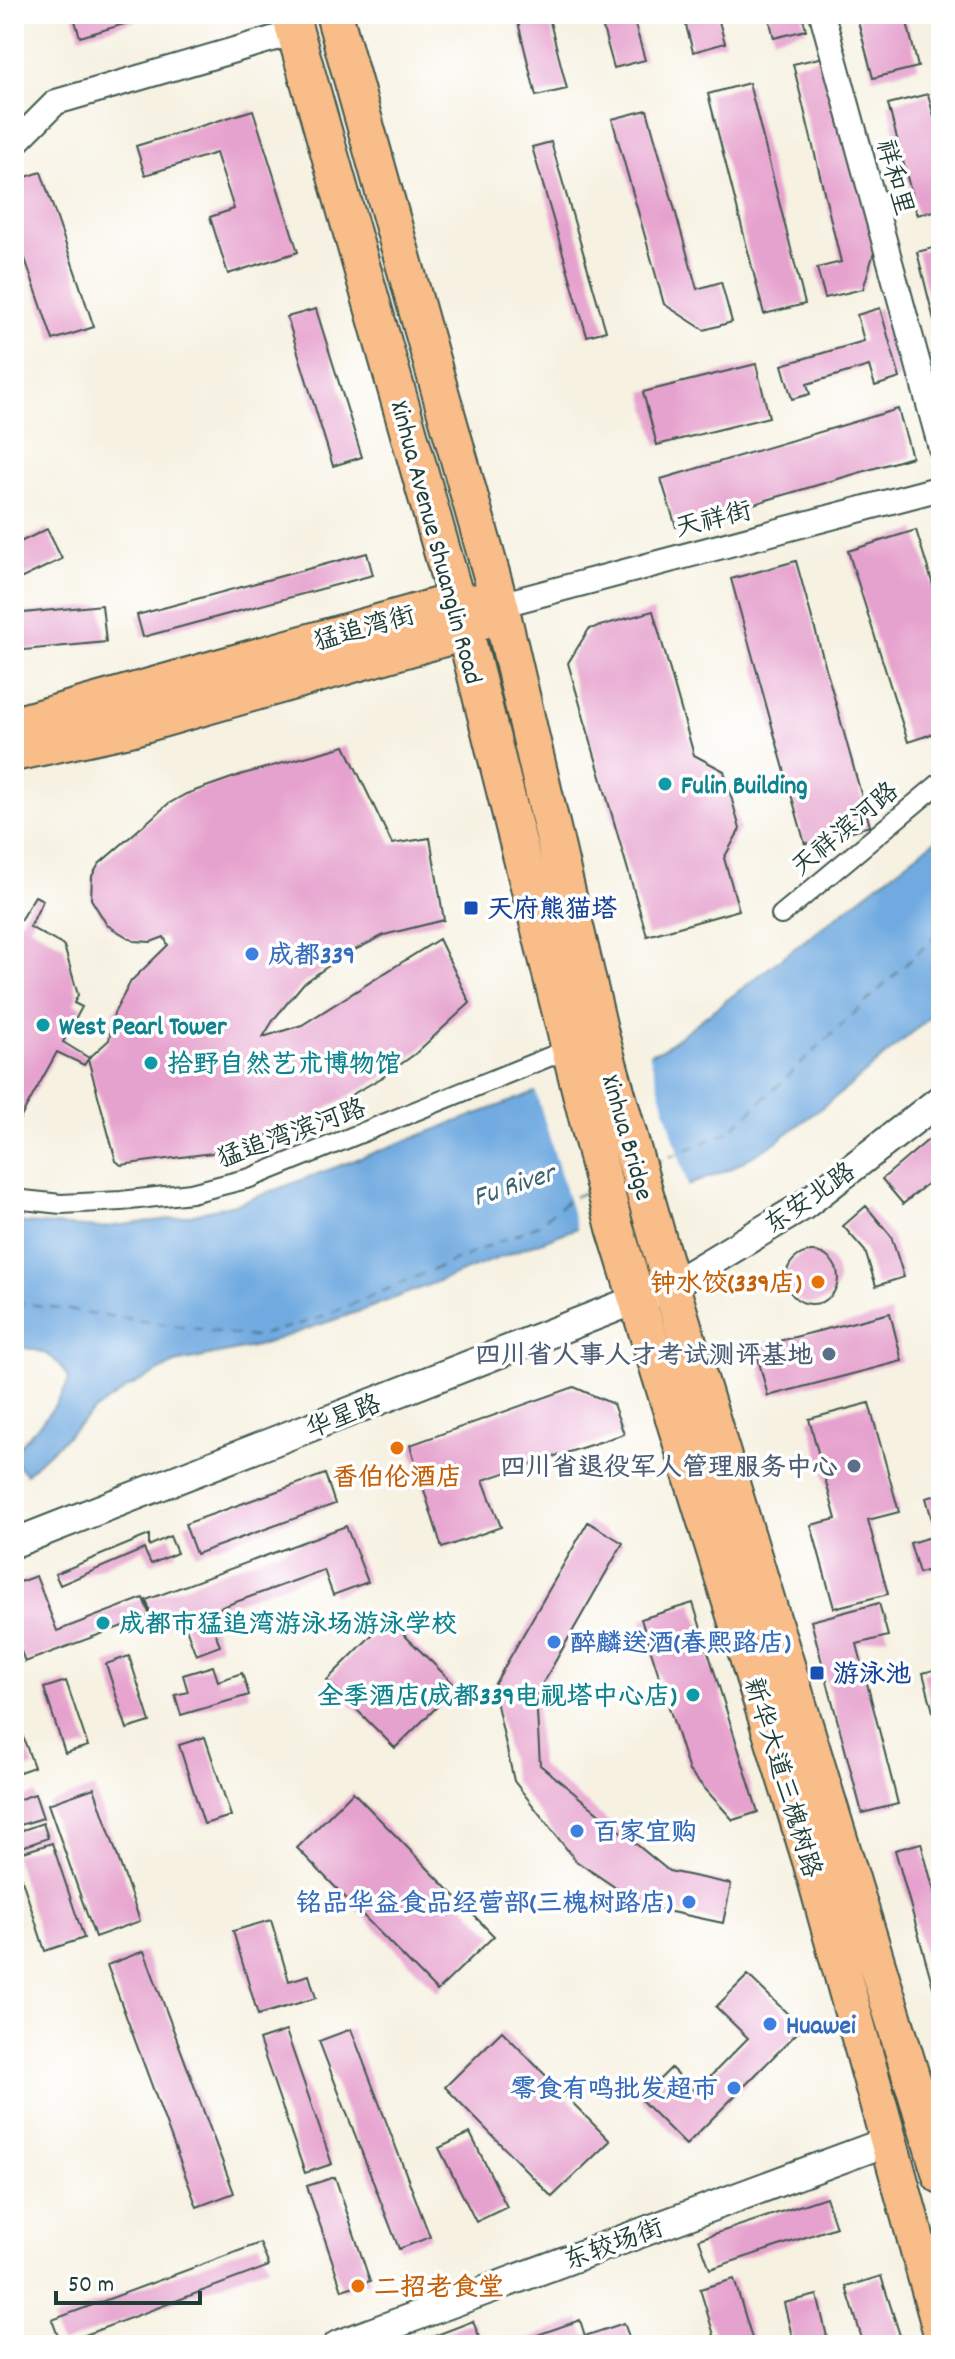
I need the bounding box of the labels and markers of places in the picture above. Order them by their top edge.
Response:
place label: Fulin Building [681,769,808,806]
marker: Fulin Building [656,775,674,793]
place label: 天府熊猫塔 [487,893,617,930]
marker: 天府熊猫塔 [462,899,480,917]
place label: 成都339 [268,939,355,976]
marker: 成都339 [243,945,261,963]
place label: West Pearl Tower [59,1010,227,1047]
marker: West Pearl Tower [34,1016,52,1034]
place label: 拾野自然艺术博物馆 [167,1048,401,1085]
marker: 拾野自然艺术博物馆 [142,1054,160,1072]
place label: 钟水饺(339店) [650,1267,802,1304]
marker: 钟水饺(339店) [809,1273,827,1291]
place label: 四川省人事人才考试测评基地 [475,1339,813,1376]
marker: 四川省人事人才考试测评基地 [820,1345,838,1363]
marker: 香伯伦酒店 [388,1439,406,1457]
place label: 四川省退役军人管理服务中心 [500,1451,838,1488]
marker: 四川省退役军人管理服务中心 [845,1457,863,1475]
place label: 香伯伦酒店 [332,1461,462,1498]
place label: 成都市猛追湾游泳场游泳学校 [119,1608,457,1645]
marker: 成都市猛追湾游泳场游泳学校 [94,1614,112,1632]
place label: 醉麟送酒(春熙路店) [570,1627,791,1664]
marker: 醉麟送酒(春熙路店) [545,1633,563,1651]
place label: 游泳池 [833,1658,911,1695]
marker: 游泳池 [808,1664,826,1682]
place label: 全季酒店(成都339电视塔中心店) [317,1680,677,1717]
marker: 全季酒店(成都339电视塔中心店) [684,1686,702,1704]
place label: 百家宜购 [593,1816,697,1853]
marker: 百家宜购 [568,1822,586,1840]
place label: 铭品华益食品经营部(三槐树路店) [296,1887,673,1924]
marker: 铭品华益食品经营部(三槐树路店) [680,1893,698,1911]
place label: Huawei [786,2009,856,2046]
marker: Huawei [761,2015,779,2033]
place label: 零食有鸣批发超市 [510,2073,718,2110]
marker: 零食有鸣批发超市 [725,2079,743,2097]
place label: 二招老食堂 [374,2271,504,2308]
marker: 二招老食堂 [349,2277,367,2295]

